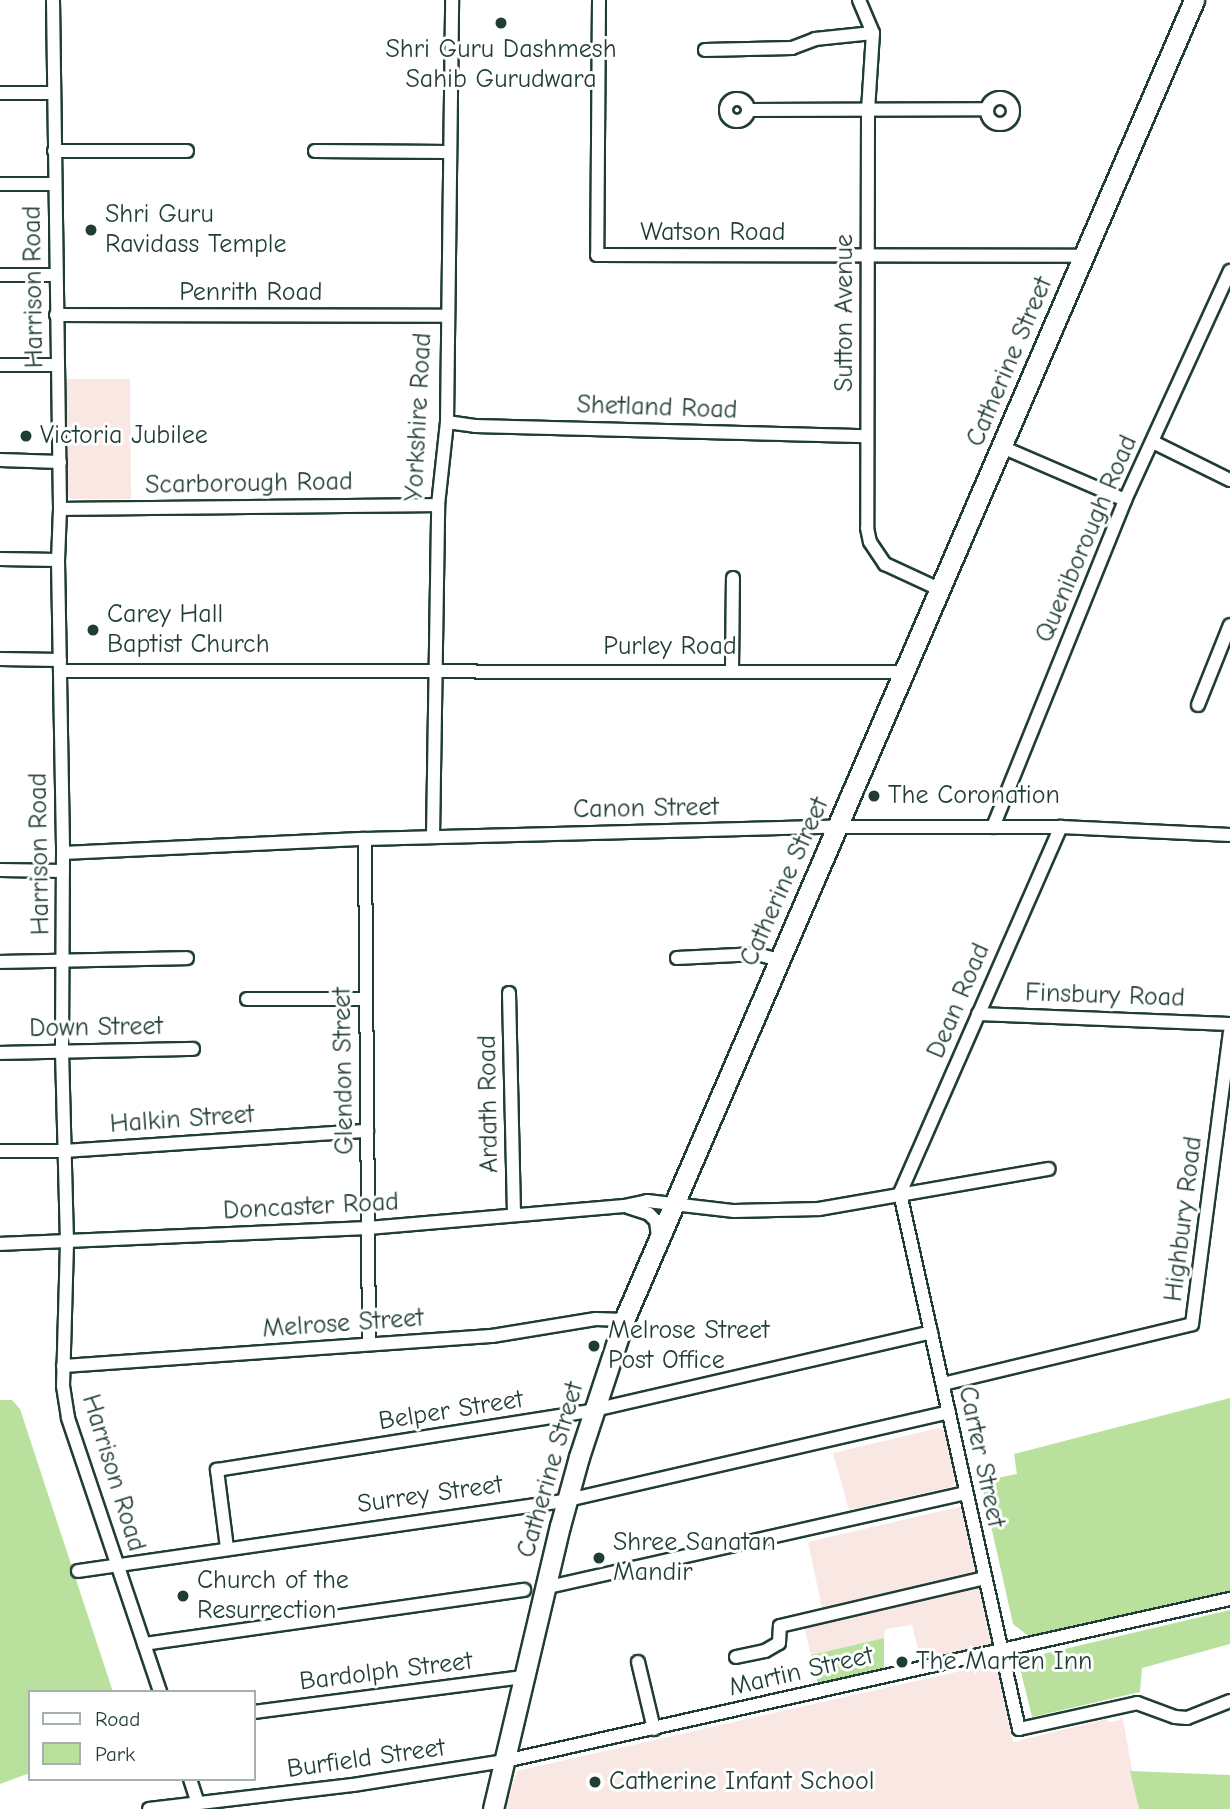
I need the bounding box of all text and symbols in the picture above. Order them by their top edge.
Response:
marker: Shri Guru Dashmesh Sahib Gurudwara [493,15,509,31]
place label: Shri Guru Dashmesh Sahib Gurudwara [385,34,617,96]
place label: Shri Guru Ravidass Temple [105,199,286,260]
street label: Harrison Road [17,206,51,368]
street label: Watson Road [640,217,786,249]
marker: Shri Guru Ravidass Temple [83,222,99,238]
street label: Sutton Avenue [829,234,861,392]
street label: Catherine Street [960,273,1060,451]
street label: Penrith Road [179,277,323,309]
street label: Yorkshire Road [399,332,439,502]
street label: Shetland Road [576,390,738,426]
place label: Victoria Jubilee [40,420,208,452]
marker: Victoria Jubilee [18,428,34,444]
street label: Queniborough Road [1029,431,1145,647]
street label: Scarborough Road [145,467,353,501]
place label: Carey Hall Baptist Church [107,599,270,660]
marker: Carey Hall Baptist Church [85,622,101,638]
street label: Purley Road [603,631,737,663]
street label: Harrison Road [23,773,57,935]
place label: The Coronation [888,780,1060,812]
marker: The Coronation [866,788,882,804]
street label: Canon Street [573,792,719,826]
street label: Catherine Street [734,793,836,971]
street label: Dean Road [921,939,997,1063]
street label: Finsbury Road [1024,978,1186,1014]
street label: Glendon Street [327,987,361,1155]
street label: Down Street [29,1011,163,1045]
street label: Ardath Road [472,1035,506,1173]
street label: Halkin Street [109,1099,255,1141]
street label: Highbury Road [1158,1135,1210,1303]
street label: Doncaster Road [222,1187,400,1227]
street label: Melrose Street [261,1303,425,1345]
place label: Melrose Street Post Office [608,1315,770,1376]
marker: Melrose Street Post Office [586,1338,602,1354]
street label: Catherine Street [511,1379,591,1561]
street label: Belper Street [377,1384,525,1438]
street label: Carter Street [951,1384,1011,1530]
street label: Harrison Road [74,1391,152,1555]
street label: Surrey Street [355,1469,505,1521]
place label: Shree Sanatan Mandir [613,1527,776,1588]
marker: Shree Sanatan Mandir [591,1550,607,1566]
place label: Church of the Resurrection [197,1565,349,1626]
marker: Church of the Resurrection [175,1588,191,1604]
street label: Martin Street [726,1640,876,1704]
street label: Bardolph Street [298,1646,474,1698]
place label: The Marten Inn [916,1646,1092,1678]
marker: The Marten Inn [894,1654,910,1670]
legend [28,1690,256,1781]
text: Road [95,1707,140,1731]
street label: Burfield Street [285,1732,447,1786]
text: Park [95,1742,135,1766]
place label: Catherine Infant School [609,1766,874,1798]
marker: Catherine Infant School [587,1774,603,1790]

